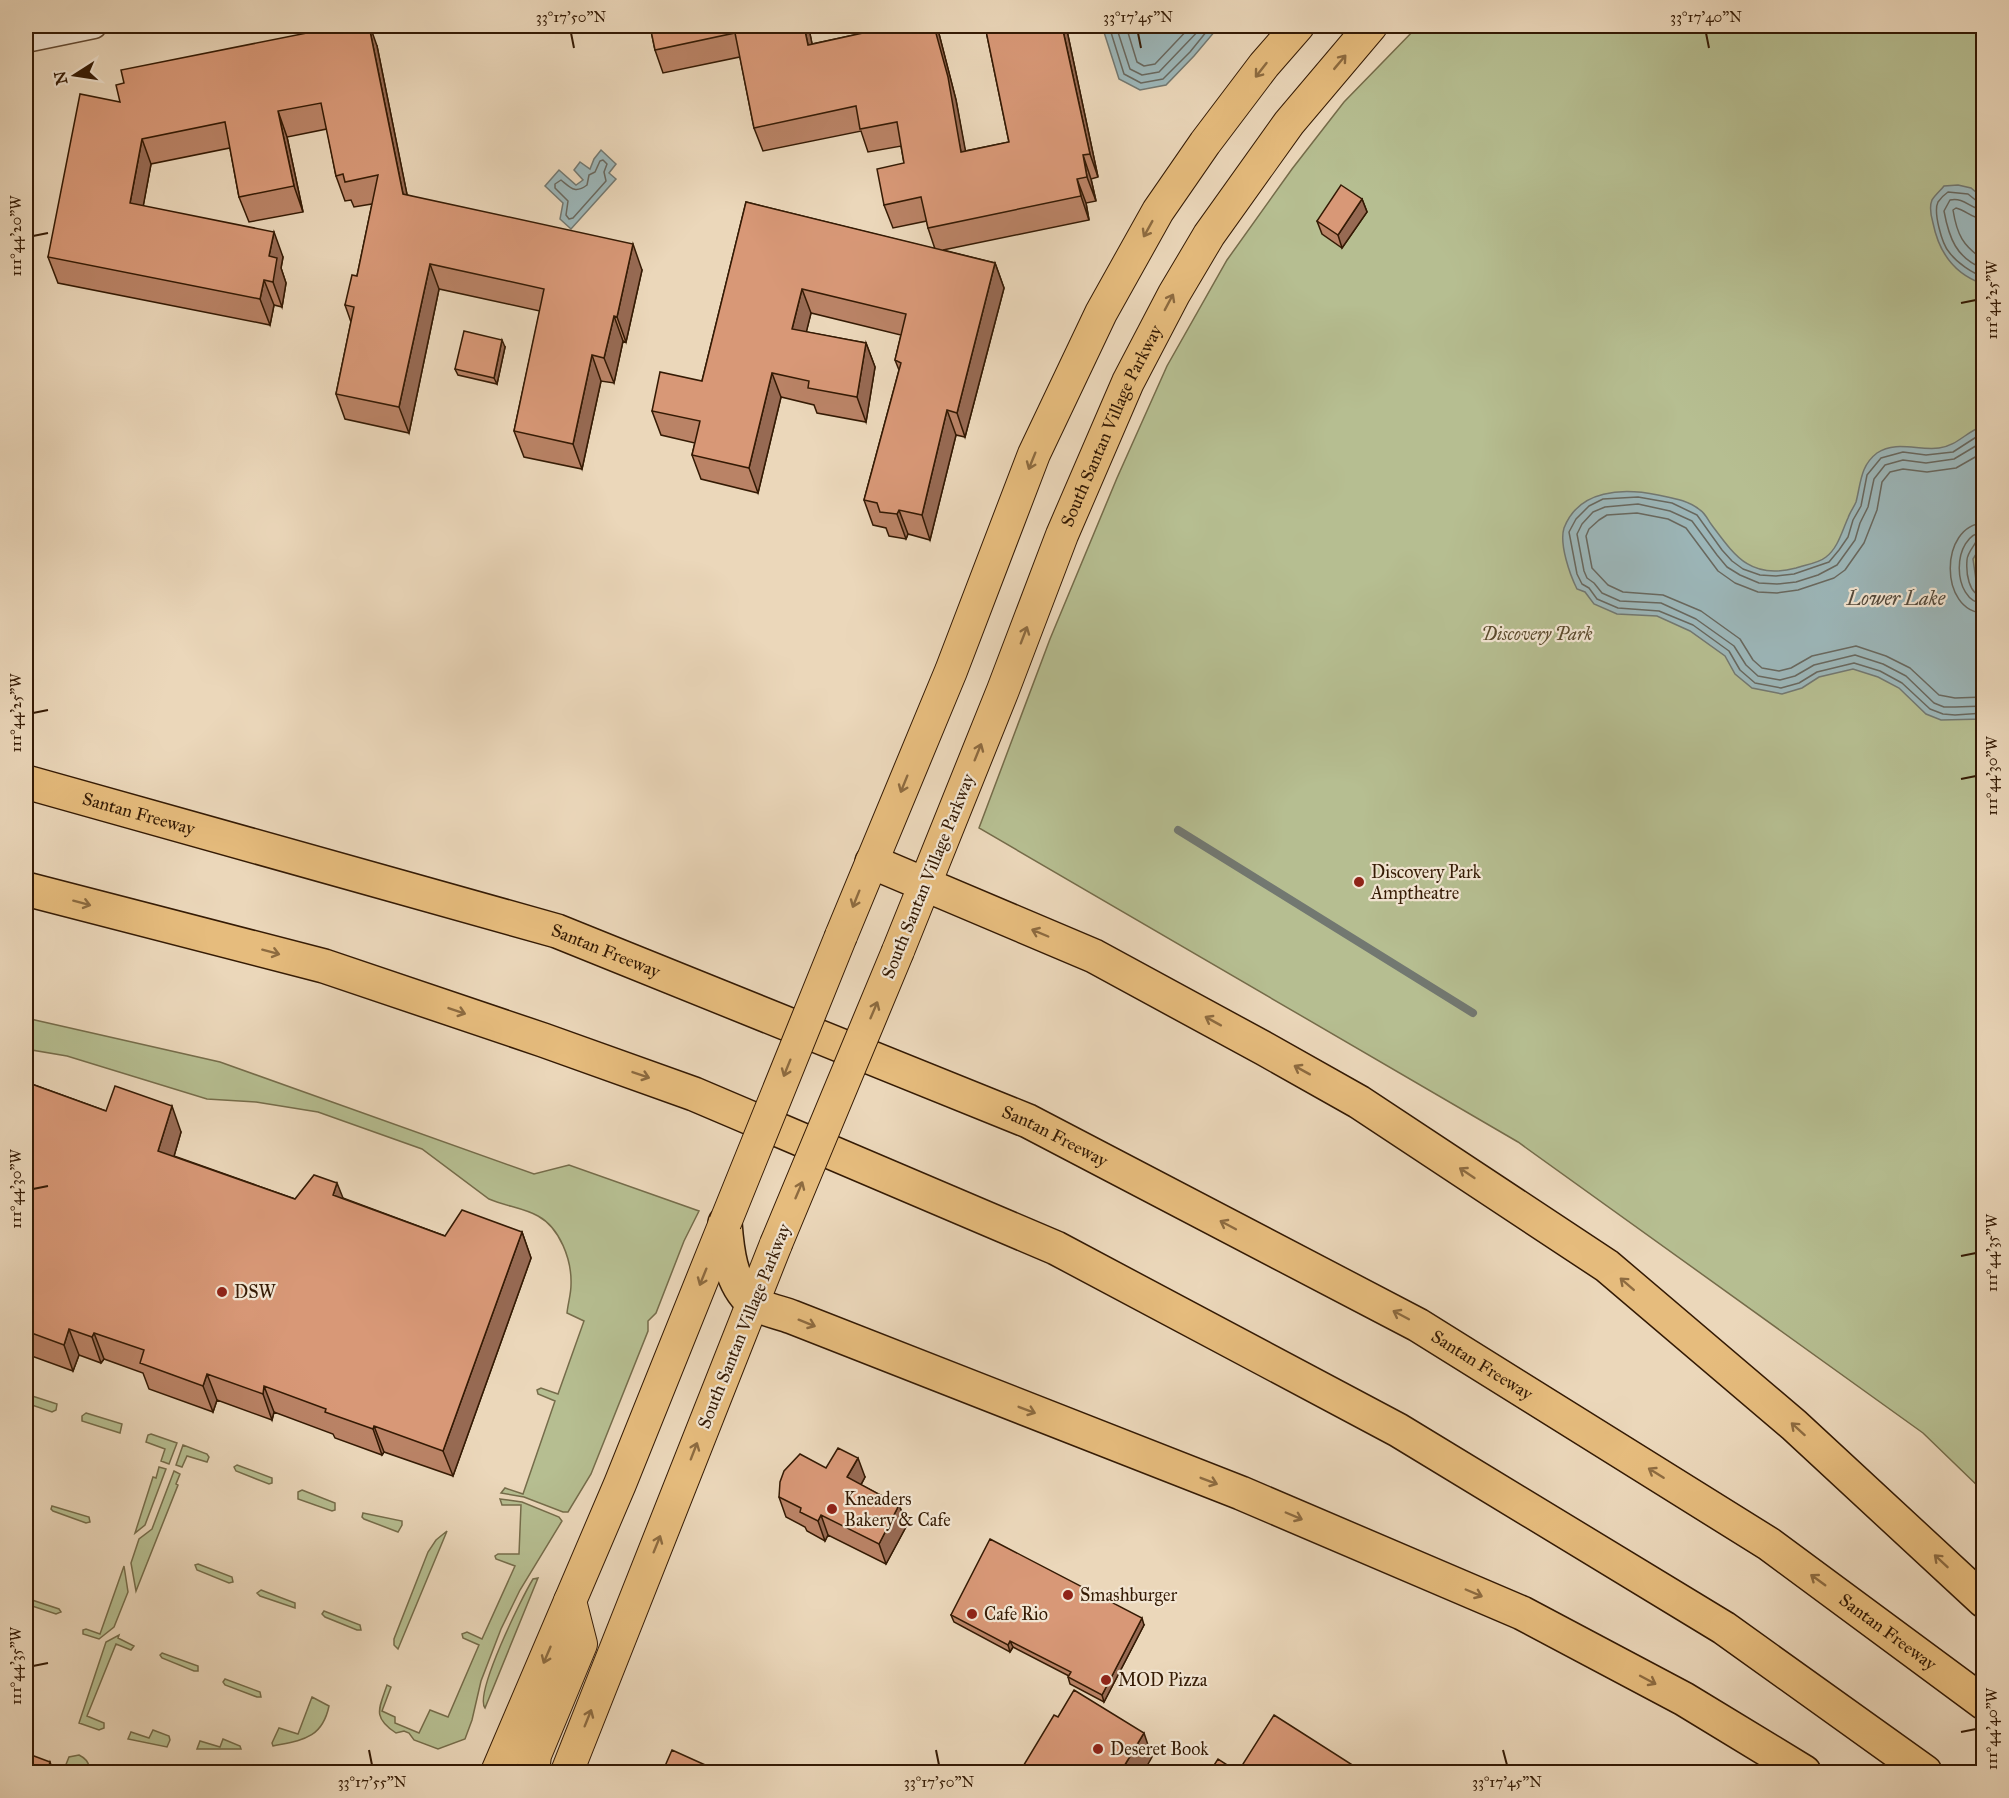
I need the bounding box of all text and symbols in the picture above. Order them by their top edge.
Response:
text: 33°17'50"N [536,8,607,26]
text: 33°17'45"N [1103,8,1173,26]
text: 33°17'40"N [1670,8,1742,26]
north arrow [45,45,105,105]
one-way arrow [1333,55,1347,70]
one-way arrow [1254,62,1267,78]
text: N [50,69,72,87]
text: 111°44'20"W [7,195,25,277]
one-way arrow [1142,220,1154,237]
text: 111°44'25"W [1983,260,2001,340]
one-way arrow [1164,294,1175,312]
street label: South Santan Village Parkway [1056,321,1167,530]
one-way arrow [1026,451,1037,470]
water label: Lower Lake [1846,586,1946,610]
park label: Discovery Park [1482,623,1592,645]
one-way arrow [1019,626,1030,645]
text: 111°44'25"W [7,673,25,753]
text: 111°44'30"W [1983,735,2001,816]
one-way arrow [973,743,984,762]
street label: South Santan Village Parkway [877,770,980,982]
one-way arrow [898,774,909,792]
street label: Santan Freeway [80,787,198,840]
place label: Discovery Park Amptheatre [1370,861,1482,904]
marker: Discovery Park Amptheatre [1352,875,1366,889]
one-way arrow [850,890,861,908]
one-way arrow [72,898,91,910]
street label: Santan Freeway [549,919,664,983]
one-way arrow [1031,927,1050,938]
one-way arrow [261,947,280,959]
one-way arrow [869,1001,880,1019]
one-way arrow [447,1006,466,1017]
one-way arrow [1205,1015,1223,1026]
one-way arrow [781,1059,792,1077]
one-way arrow [1294,1064,1311,1076]
one-way arrow [631,1070,650,1081]
street label: Santan Freeway [999,1101,1112,1172]
text: 111°44'30"W [7,1148,25,1229]
one-way arrow [1459,1167,1476,1179]
one-way arrow [794,1181,805,1199]
text: 111°44'35"W [1983,1213,2001,1292]
one-way arrow [1219,1219,1237,1230]
street label: South Santan Village Parkway [693,1220,796,1432]
one-way arrow [697,1267,708,1286]
one-way arrow [1620,1277,1635,1291]
place label: DSW [234,1281,277,1303]
marker: DSW [215,1285,229,1299]
one-way arrow [1392,1309,1410,1321]
one-way arrow [798,1318,816,1329]
street label: Santan Freeway [1427,1325,1537,1405]
one-way arrow [1017,1406,1036,1417]
one-way arrow [1791,1422,1806,1436]
one-way arrow [689,1442,700,1461]
one-way arrow [1647,1467,1664,1480]
one-way arrow [1199,1476,1218,1487]
place label: Kneaders Bakery & Cafe [844,1488,951,1531]
marker: Kneaders Bakery & Cafe [825,1502,839,1516]
one-way arrow [1285,1511,1303,1522]
one-way arrow [653,1535,664,1554]
one-way arrow [1933,1554,1948,1569]
one-way arrow [1811,1574,1827,1587]
place label: Smashburger [1080,1584,1178,1607]
marker: Smashburger [1061,1588,1075,1602]
one-way arrow [1464,1588,1482,1599]
street label: Santan Freeway [1835,1589,1941,1675]
place label: Cafe Rio [984,1603,1048,1625]
marker: Cafe Rio [965,1607,979,1621]
text: 111°44'35"W [7,1626,25,1705]
one-way arrow [541,1645,552,1664]
place label: MOD Pizza [1118,1669,1208,1691]
marker: MOD Pizza [1099,1673,1113,1687]
one-way arrow [1639,1674,1656,1686]
text: 111°44'40"W [1983,1687,2001,1770]
one-way arrow [583,1709,594,1728]
place label: Deseret Book [1110,1738,1209,1760]
marker: Deseret Book [1091,1742,1105,1756]
text: 33°17'55"N [338,1773,407,1791]
text: 33°17'50"N [904,1773,975,1791]
text: 33°17'45"N [1472,1773,1542,1791]

